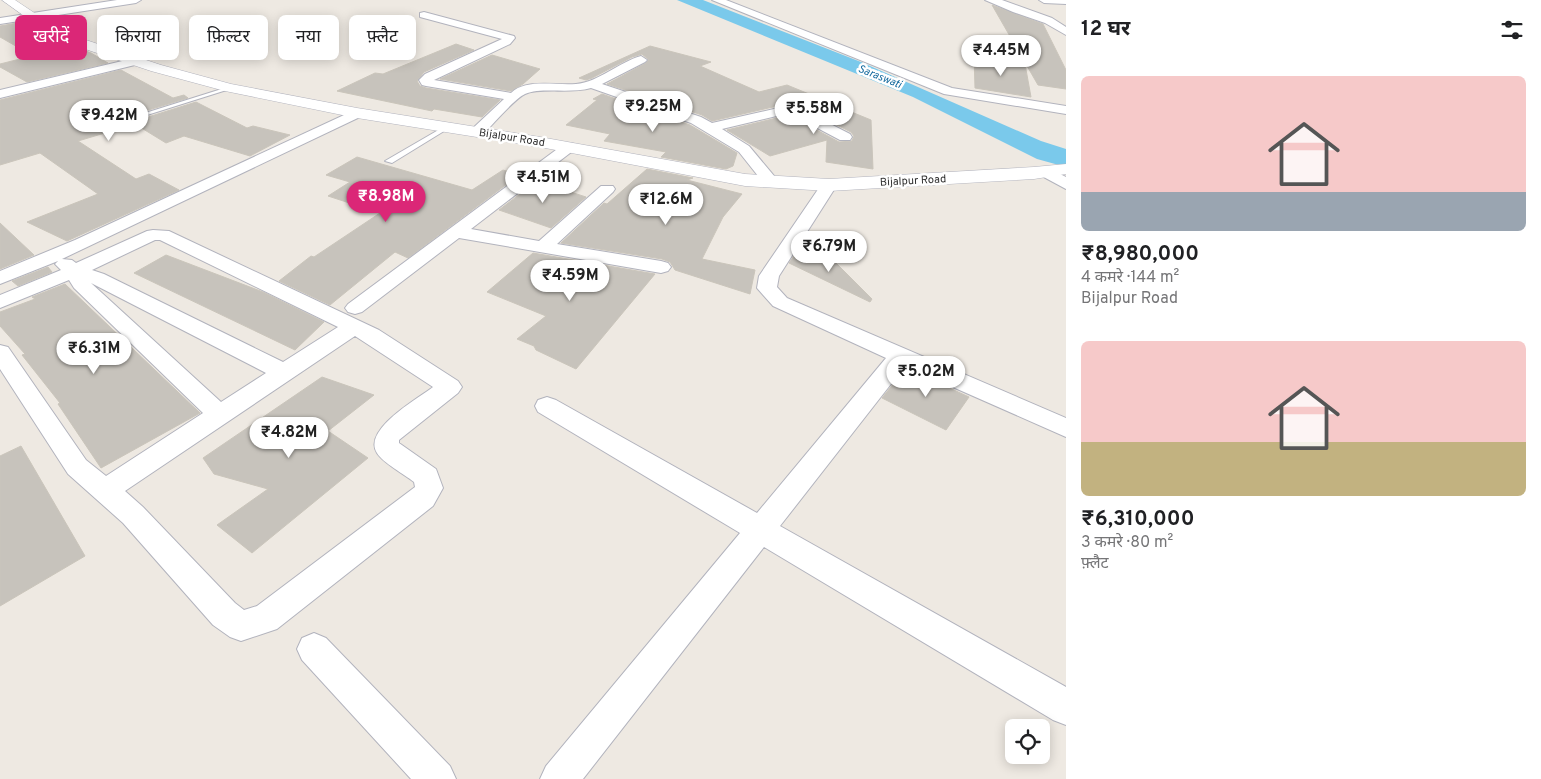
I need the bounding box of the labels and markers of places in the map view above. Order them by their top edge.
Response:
pin: ₹4.45M [960,34,1042,77]
pin: ₹9.25M [612,90,694,133]
pin: ₹5.58M [773,92,855,135]
pin: ₹9.42M [68,100,150,142]
pin: ₹4.51M [502,162,584,204]
pin: ₹8.98M [345,180,427,223]
pin: ₹12.6M [625,184,707,226]
pin: ₹6.79M [788,230,870,273]
pin: ₹4.59M [529,260,611,302]
pin: ₹6.31M [53,332,135,375]
pin: ₹5.02M [885,356,967,398]
pin: ₹4.82M [248,416,330,459]

